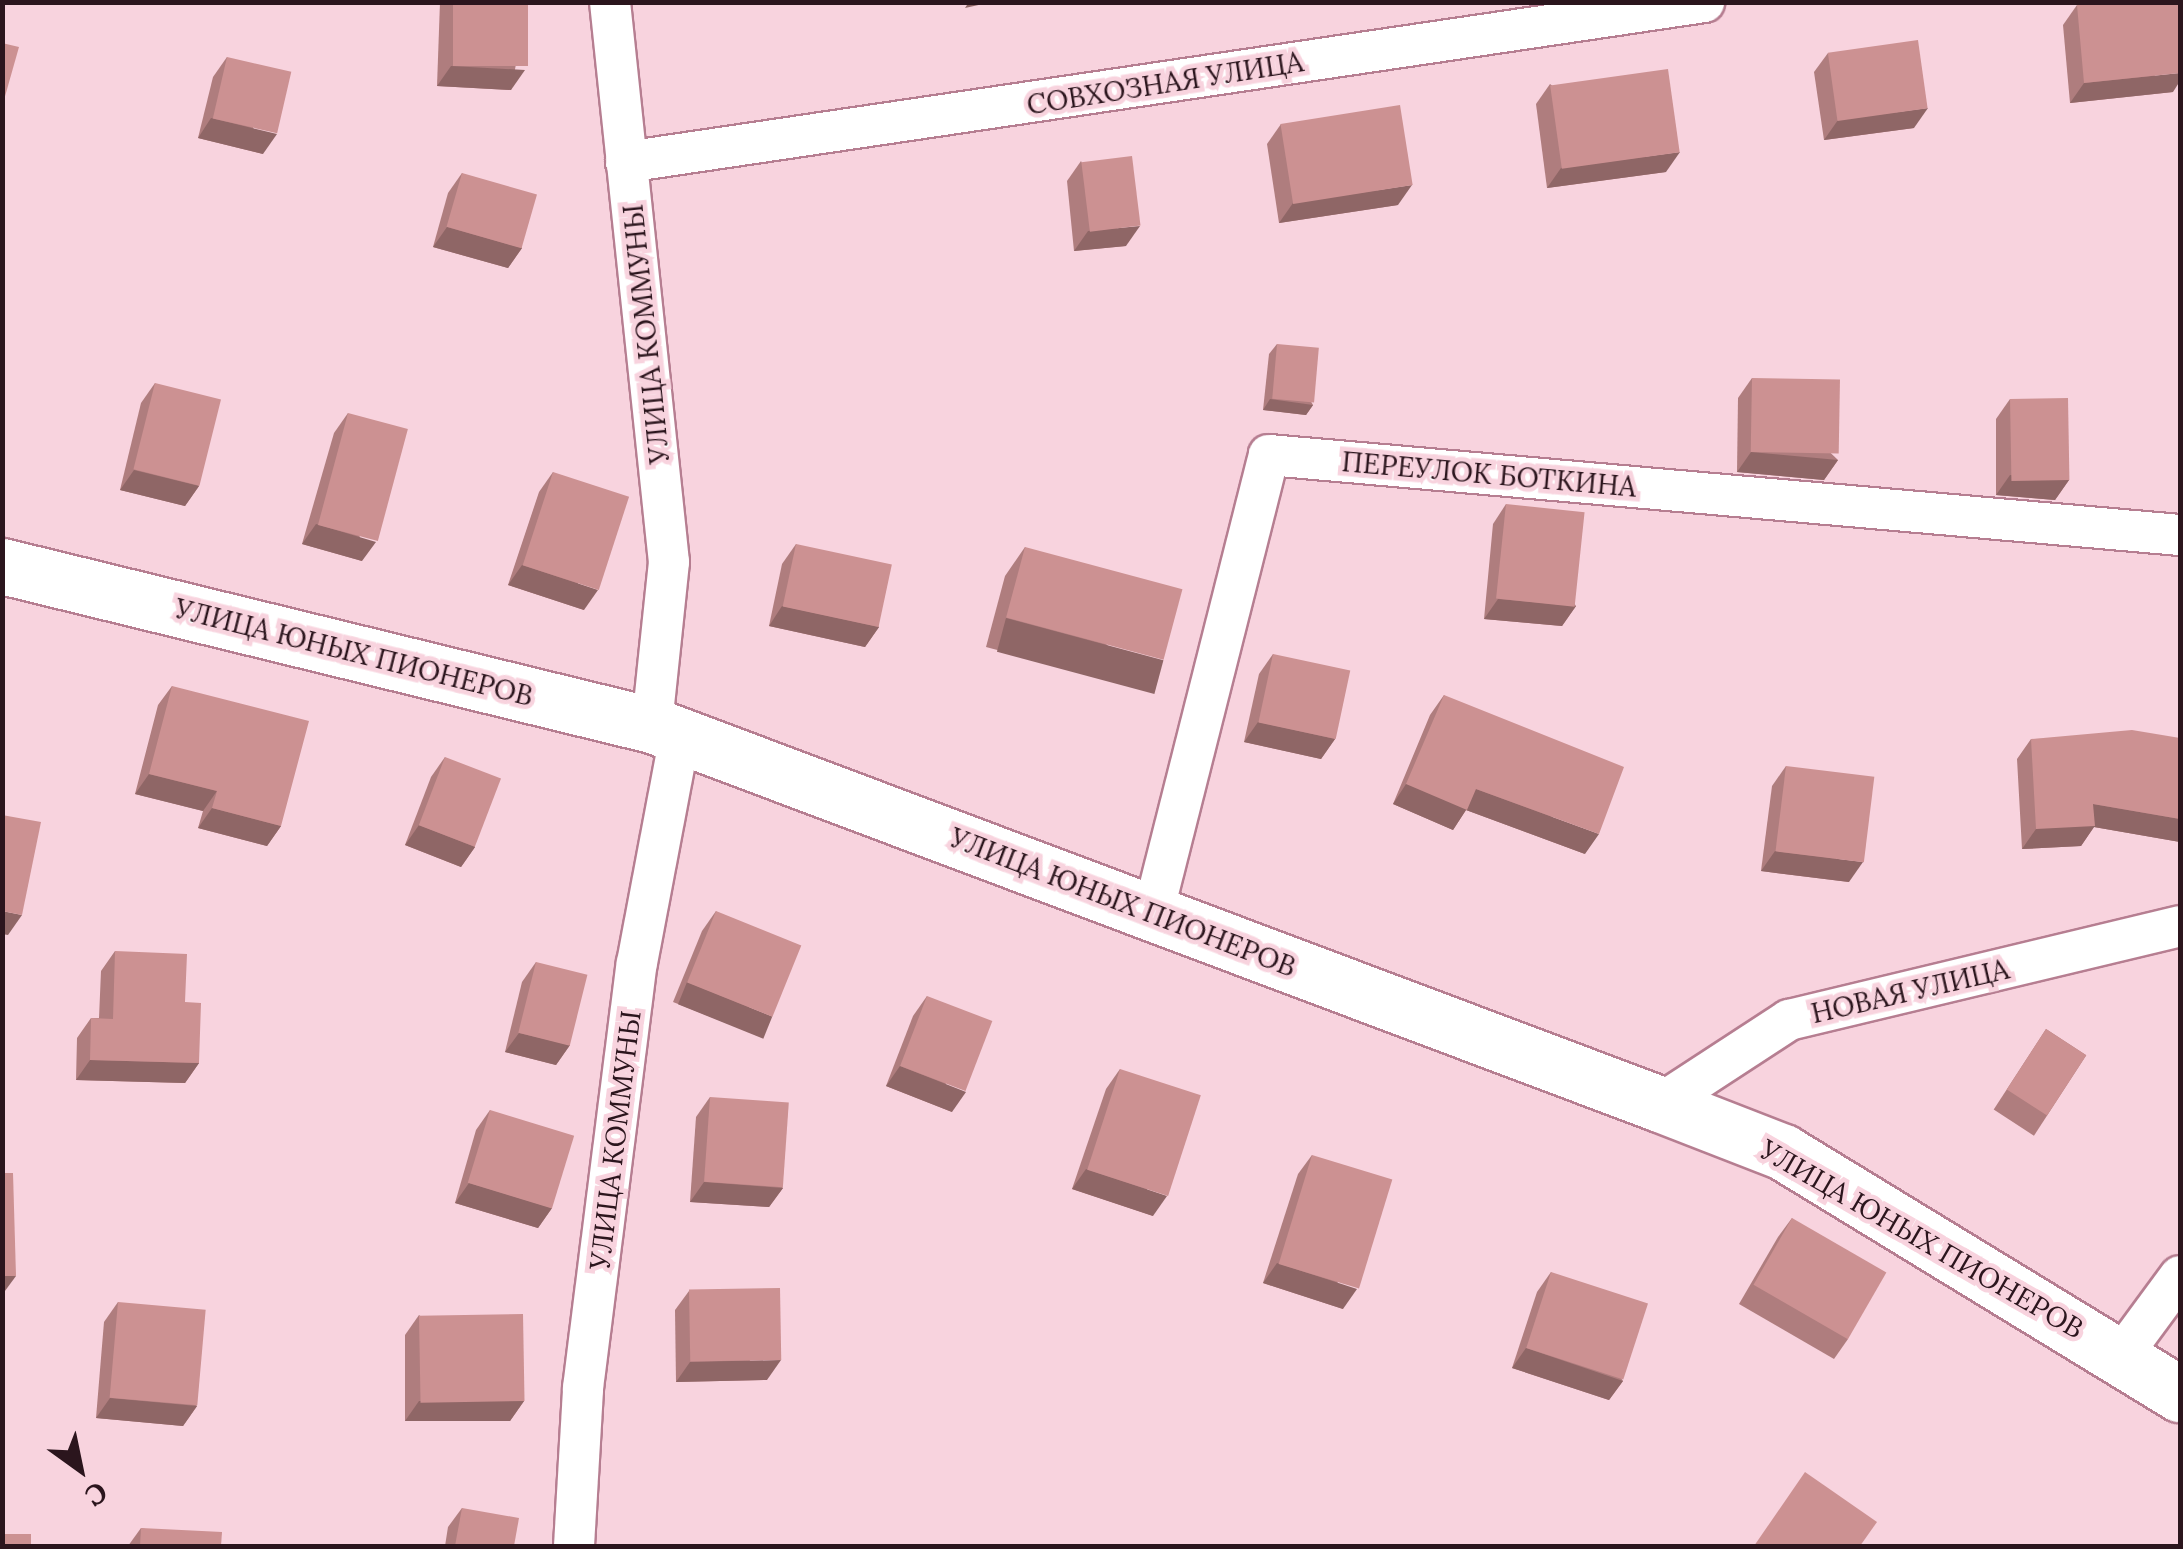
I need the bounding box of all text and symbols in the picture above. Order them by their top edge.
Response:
street label: СОВХОЗНАЯ УЛИЦА [1024,45,1306,121]
street label: УЛИЦА КОММУНЫ [616,203,676,465]
street label: ПЕРЕУЛОК БОТКИНА [1340,444,1638,504]
street label: УЛИЦА ЮНЫХ ПИОНЕРОВ [171,591,537,713]
street label: УЛИЦА ЮНЫХ ПИОНЕРОВ [945,820,1301,984]
street label: НОВАЯ УЛИЦА [1808,952,2012,1030]
street label: УЛИЦА КОММУНЫ [582,1008,648,1272]
street label: УЛИЦА ЮНЫХ ПИОНЕРОВ [1754,1132,2090,1346]
north arrow [30,1419,130,1519]
text: С [78,1474,114,1514]

